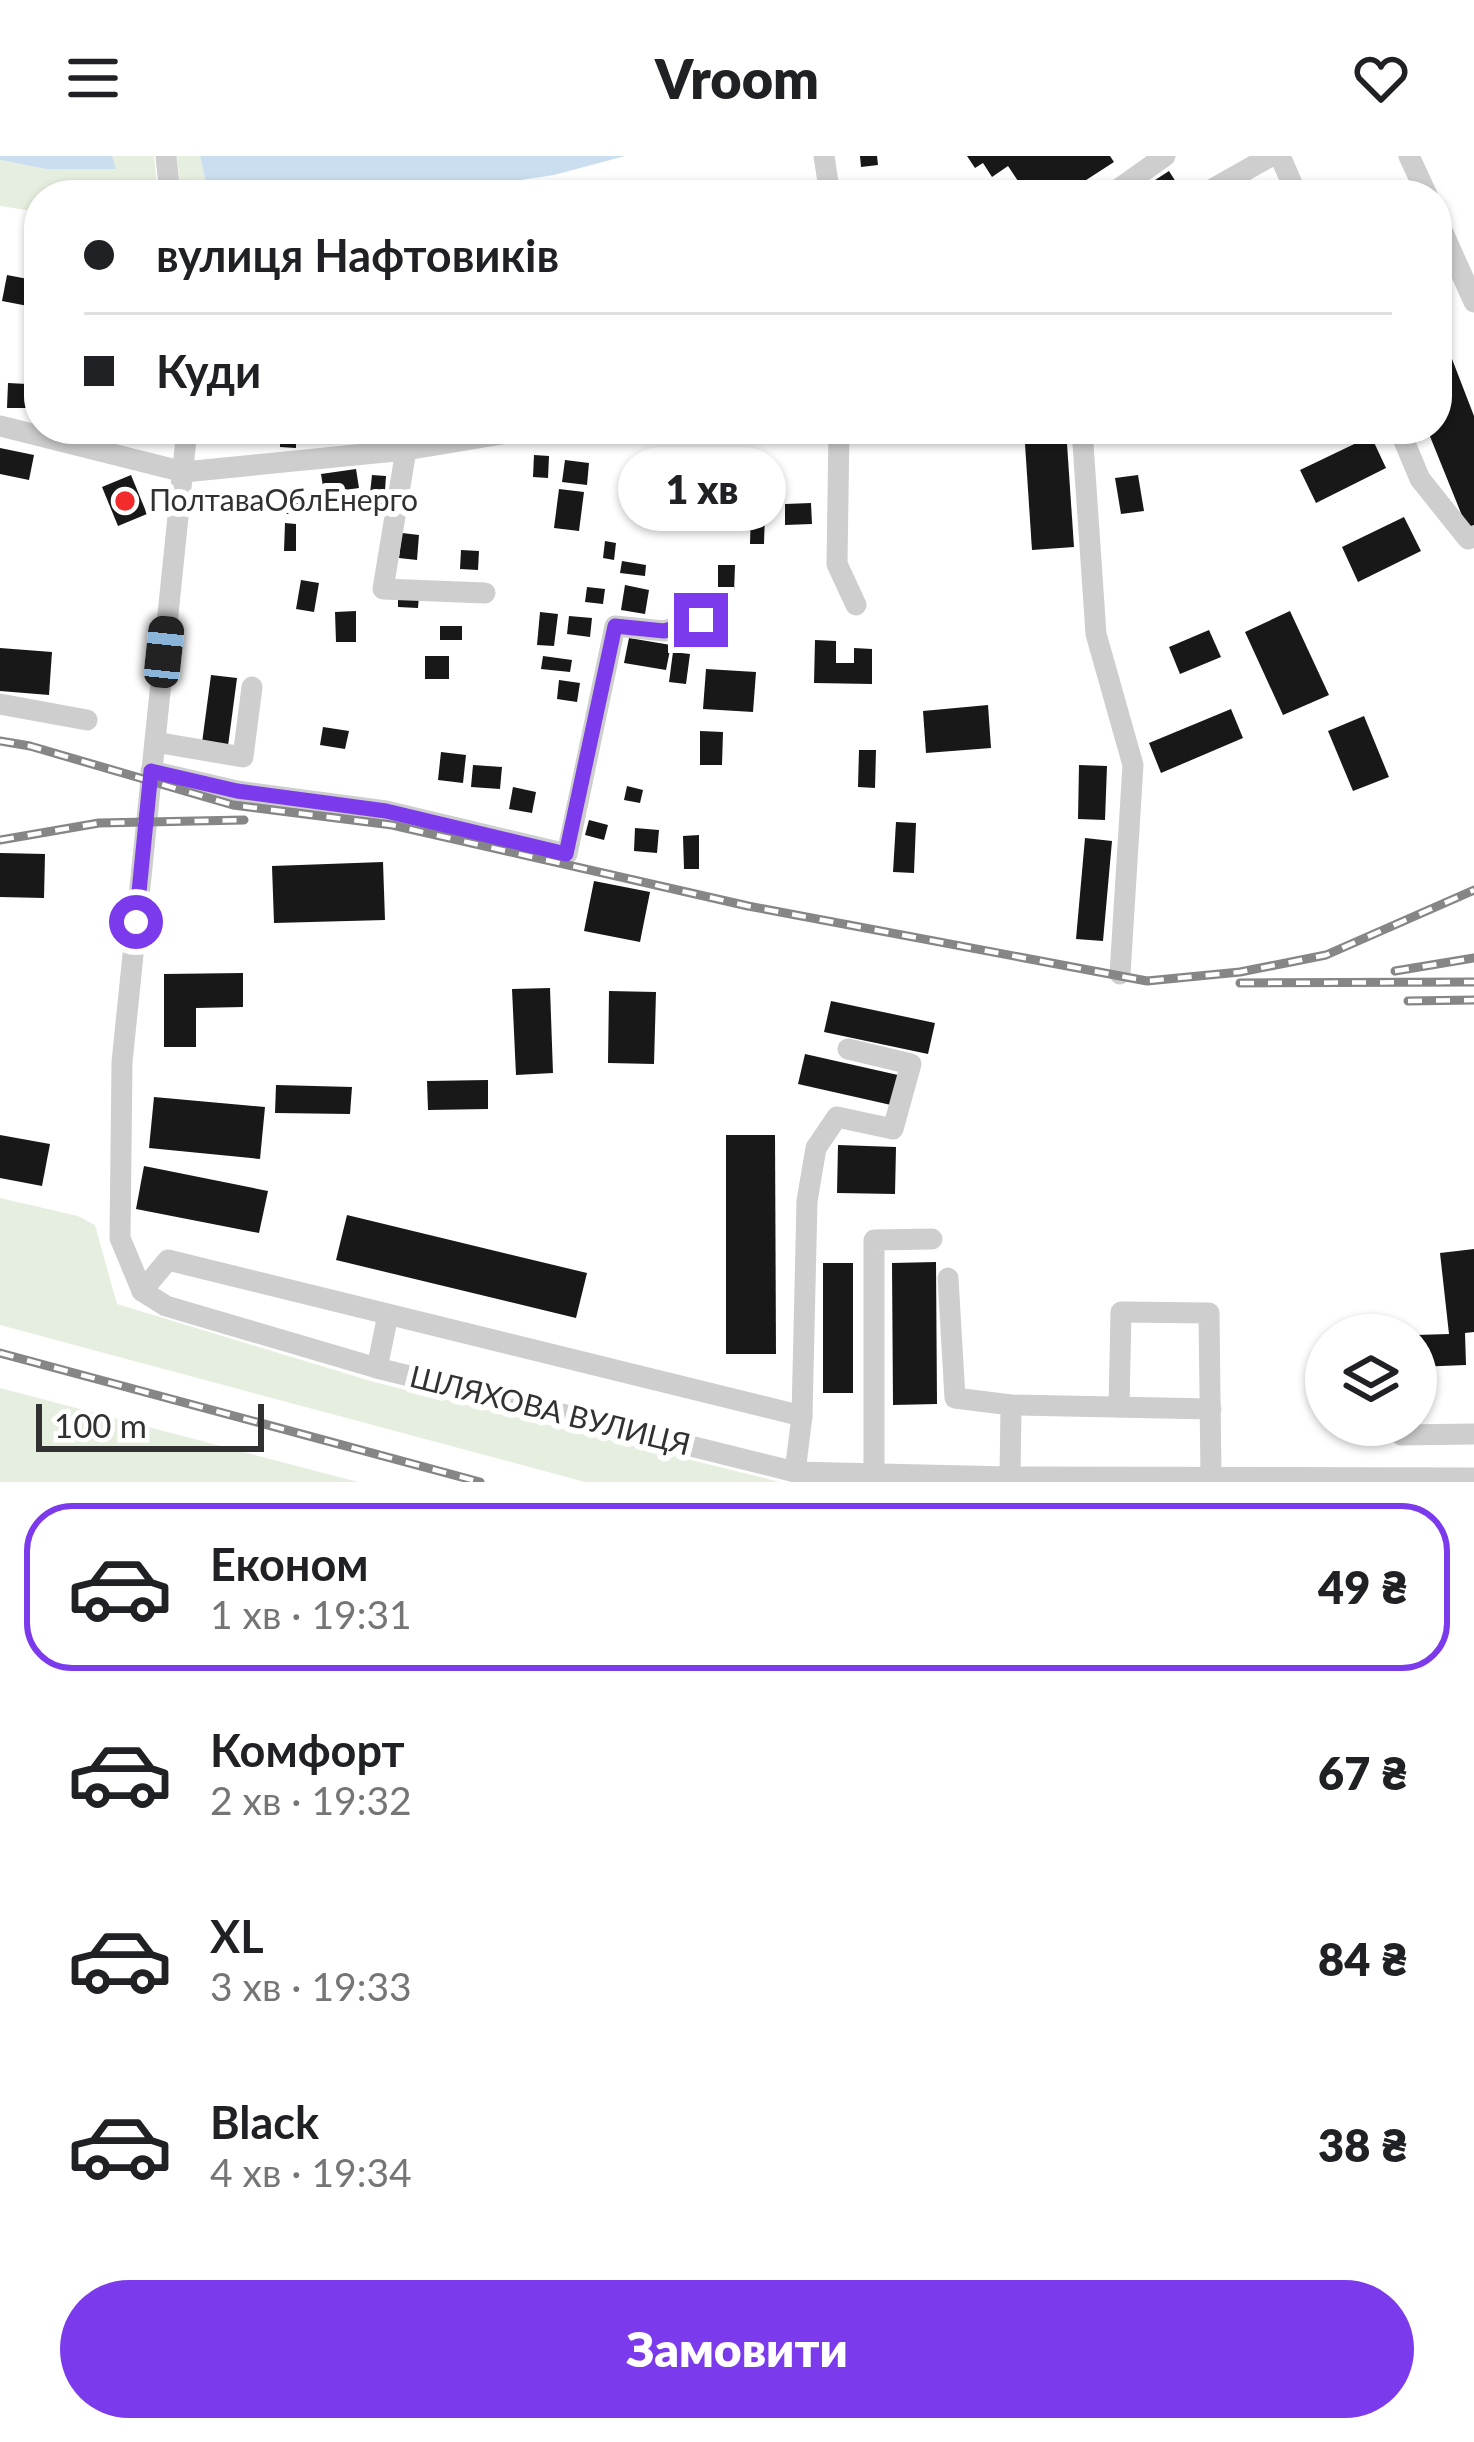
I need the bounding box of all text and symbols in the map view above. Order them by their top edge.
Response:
icon: menu [60,45,126,111]
icon: heart [1348,45,1414,111]
text: Vroom [655,46,819,111]
text: вулиця Нафтовиків [156,228,559,282]
text: Куди [156,344,261,398]
callout: 1 хв [617,446,785,530]
text: 1 хв [666,466,738,512]
place label: ПолтаваОблЕнерго [149,481,418,517]
marker: ПолтаваОблЕнерго [112,488,138,514]
route end [674,593,728,647]
car [142,614,186,690]
route start [109,895,163,949]
map controls [1305,1314,1437,1446]
button: layers [1305,1314,1437,1446]
street label: ШЛЯХОВА ВУЛИЦЯ [407,1357,694,1461]
scale bar [36,1398,264,1451]
text: 100 m [54,1405,147,1445]
icon: car [66,1533,174,1641]
text: Економ [210,1537,369,1591]
text: 49 ₴ [1318,1560,1408,1614]
text: 1 хв · 19:31 [210,1591,412,1637]
icon: car [66,1719,174,1827]
text: Комфорт [210,1723,405,1777]
text: 67 ₴ [1318,1746,1408,1800]
text: 2 хв · 19:32 [210,1777,412,1823]
icon: car [66,1905,174,2013]
text: XL [210,1909,264,1963]
text: 84 ₴ [1318,1932,1408,1986]
text: 3 хв · 19:33 [210,1963,412,2009]
icon: car [66,2091,174,2199]
text: Black [210,2095,319,2149]
text: 38 ₴ [1318,2118,1408,2172]
text: 4 хв · 19:34 [210,2149,412,2195]
button: Замовити [60,2280,1414,2418]

